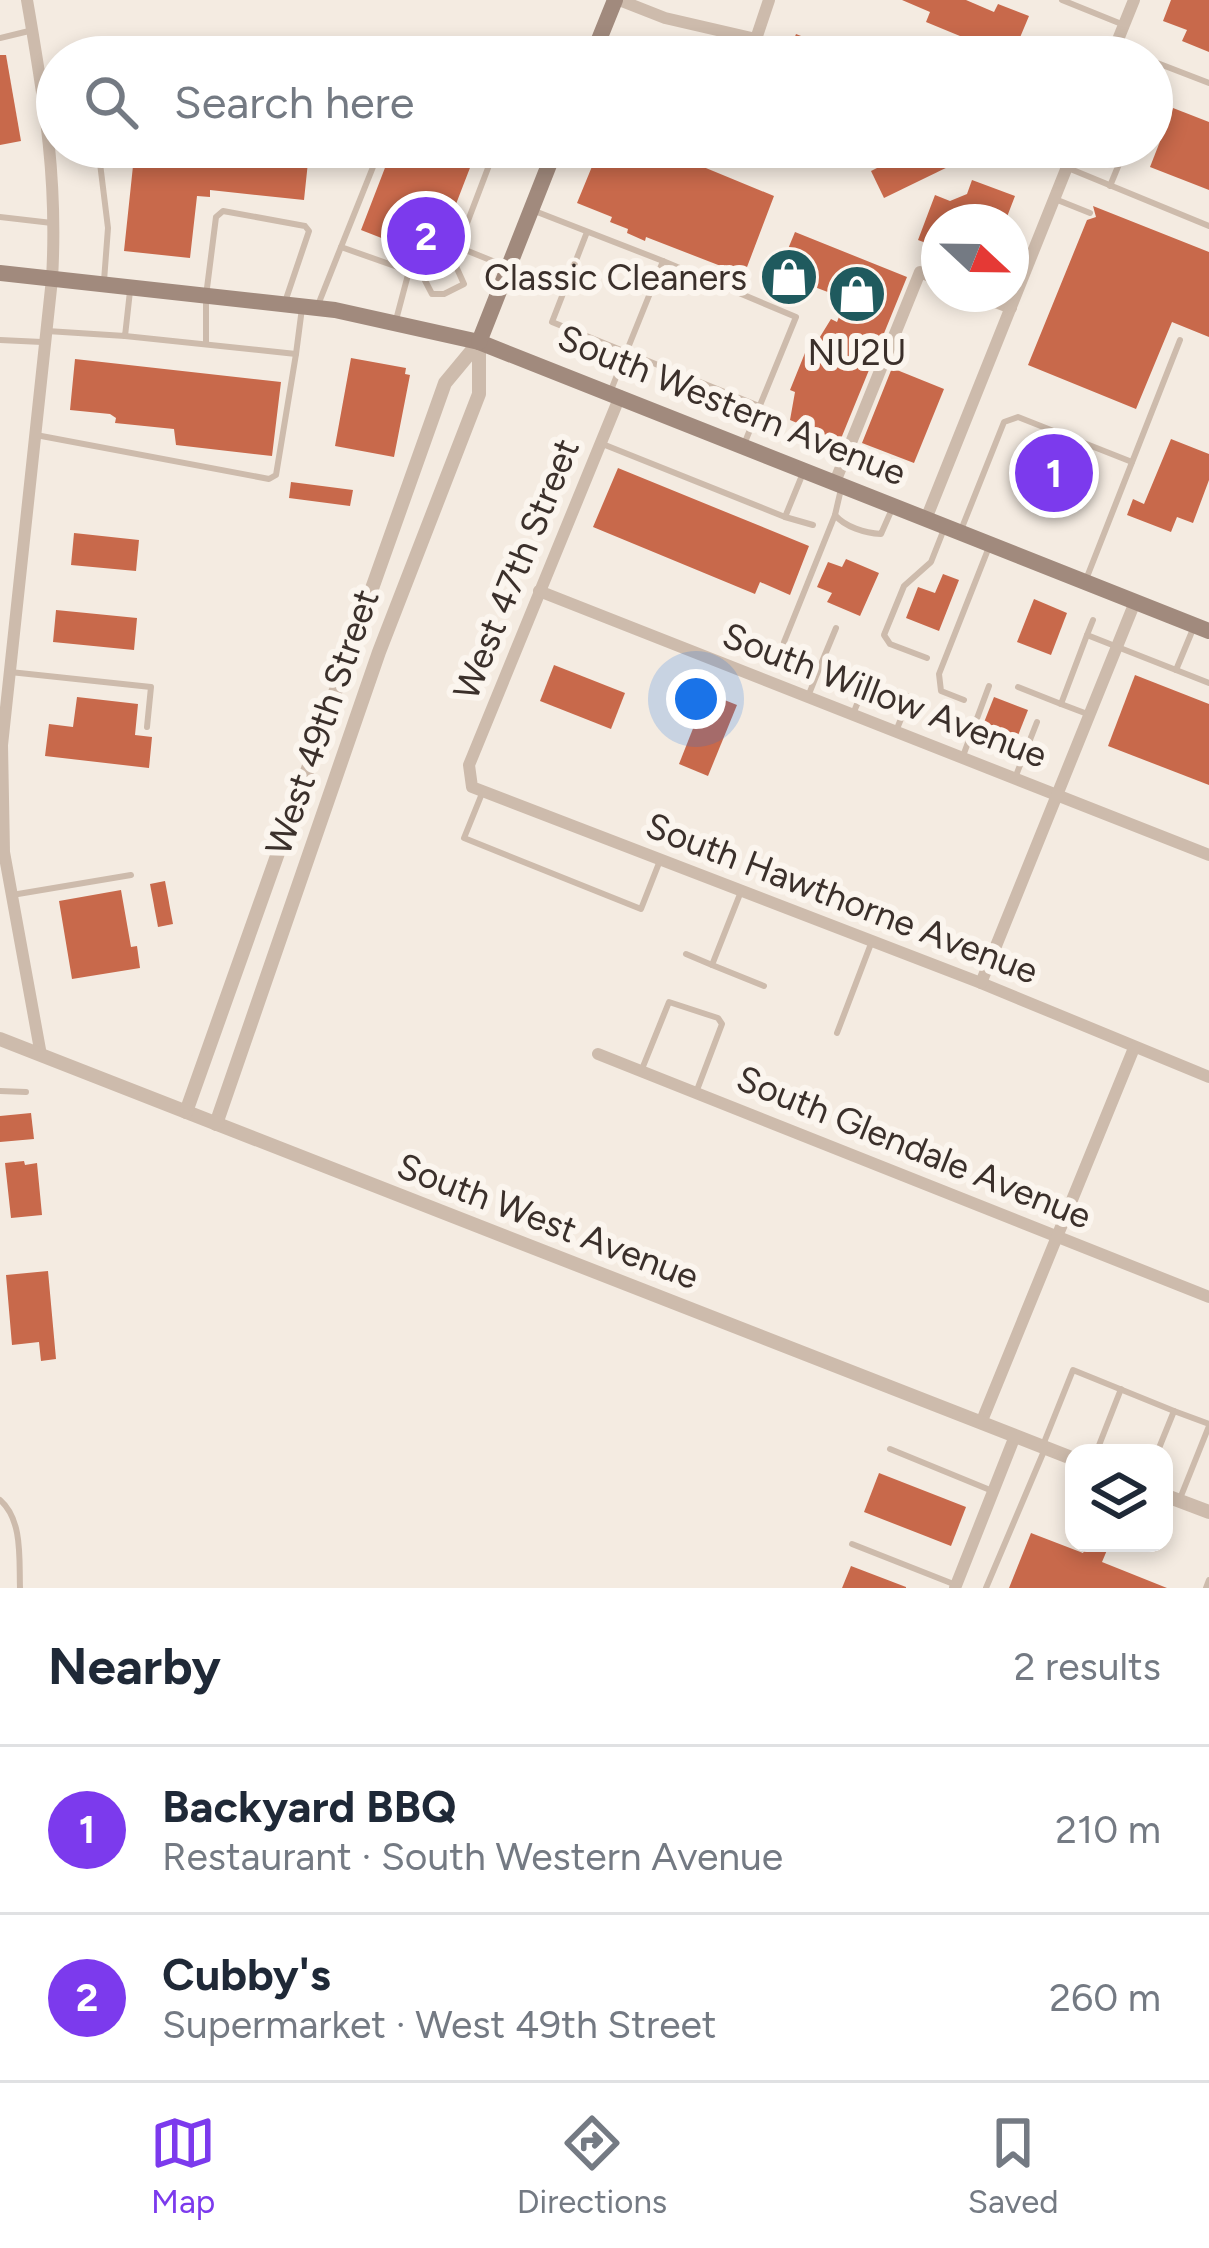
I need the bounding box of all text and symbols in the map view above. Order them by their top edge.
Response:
search box [36,36,1173,168]
icon: search [78,69,144,135]
text: Search here [174,75,414,129]
pin: 2 [387,191,465,281]
north arrow [921,204,1029,312]
shop icon: Classic Cleaners [758,246,820,308]
place label: Classic Cleaners [484,256,747,299]
shop icon: NU2U [826,263,888,325]
street label: South Western Avenue [552,316,912,494]
place label: NU2U [808,331,906,374]
pin: 1 [1015,428,1093,518]
street label: West 47th Street [444,432,588,706]
street label: West 49th Street [256,583,388,861]
street label: South Willow Avenue [717,613,1053,777]
your location [666,669,726,729]
street label: South Hawthorne Avenue [640,803,1044,993]
street label: South Glendale Avenue [731,1056,1097,1238]
street label: South West Avenue [391,1144,705,1298]
map controls [1065,1444,1173,1552]
button: layers [1065,1444,1173,1552]
text: Nearby [48,1636,221,1697]
text: 2 results [1014,1643,1161,1690]
text: Backyard BBQ [162,1779,457,1833]
text: 1 [79,1806,95,1853]
text: 210 m [1055,1806,1161,1853]
text: Restaurant · South Western Avenue [162,1833,783,1880]
text: Cubby's [162,1947,331,2001]
text: 2 [76,1974,98,2021]
text: 260 m [1049,1974,1161,2021]
text: Supermarket · West 49th Street [162,2001,717,2048]
tab: Map [150,2110,216,2221]
tab: Directions [517,2110,667,2221]
tab: Saved [968,2110,1059,2221]

